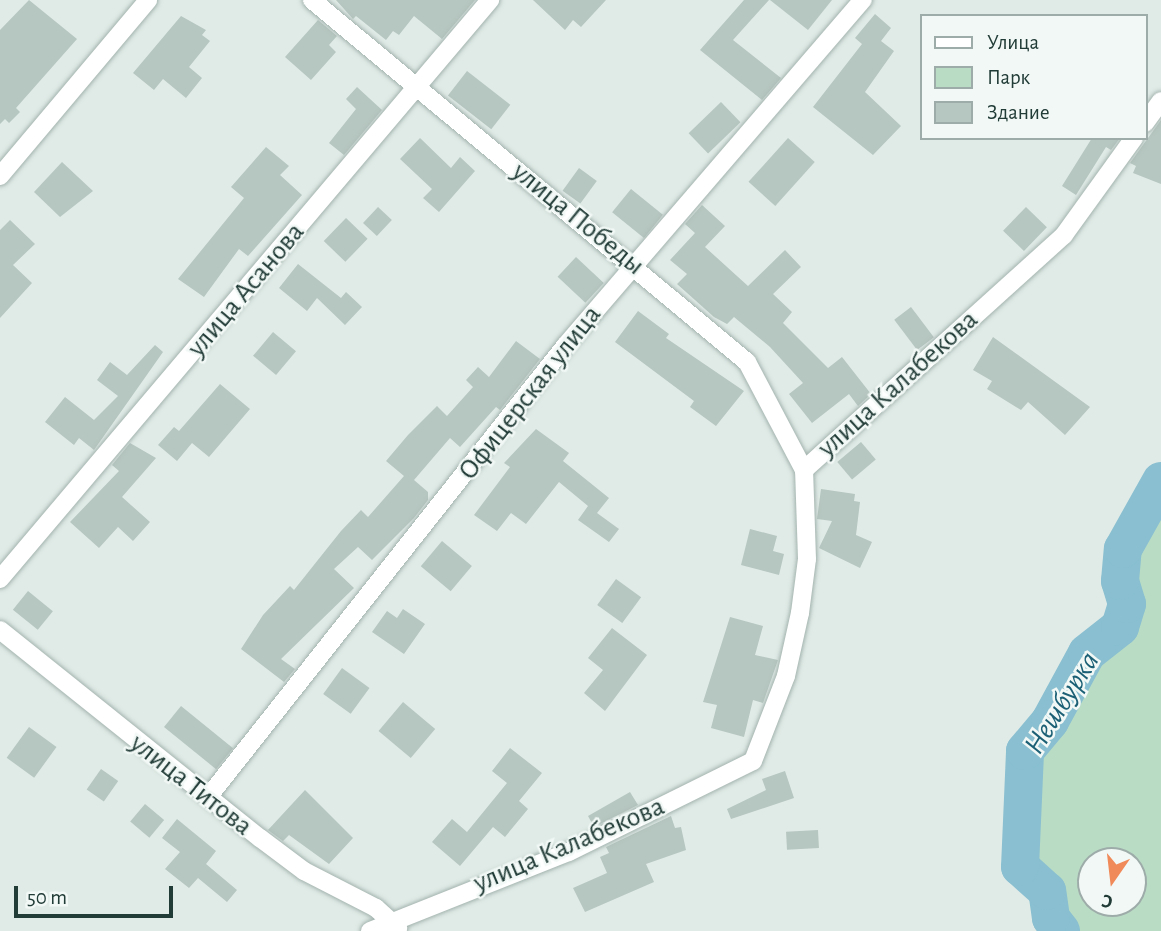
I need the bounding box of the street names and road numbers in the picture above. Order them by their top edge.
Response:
street label: улица Победы [505,155,651,283]
street label: улица Асанова [180,216,312,364]
street label: Офицерская улица [451,299,609,487]
street label: улица Калабекова [811,303,985,465]
street label: улица Титова [123,727,259,843]
street label: улица Калабекова [469,790,669,900]

